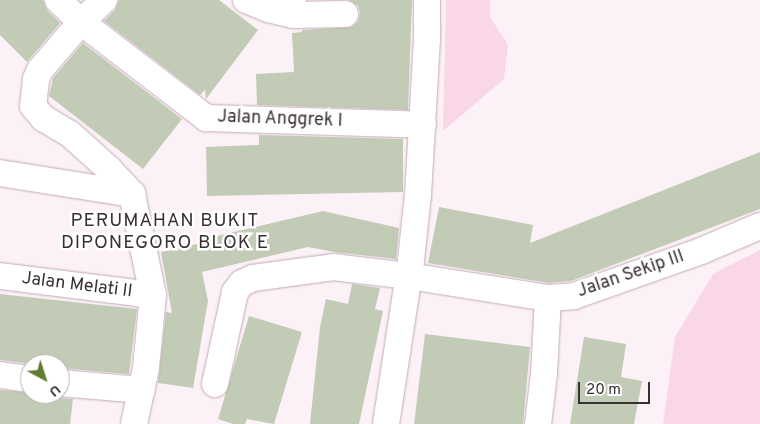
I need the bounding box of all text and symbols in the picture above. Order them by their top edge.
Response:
street label: Jalan Anggrek I [217,107,343,133]
district label: PERUMAHAN BUKIT DIPONEGORO BLOK E [59,211,271,255]
street label: Jalan Sekip III [575,247,687,303]
street label: Jalan Melati II [20,268,134,304]
north arrow [20,354,70,404]
scale bar [580,372,652,404]
text: U [45,380,64,400]
text: 20 m [586,381,621,400]

